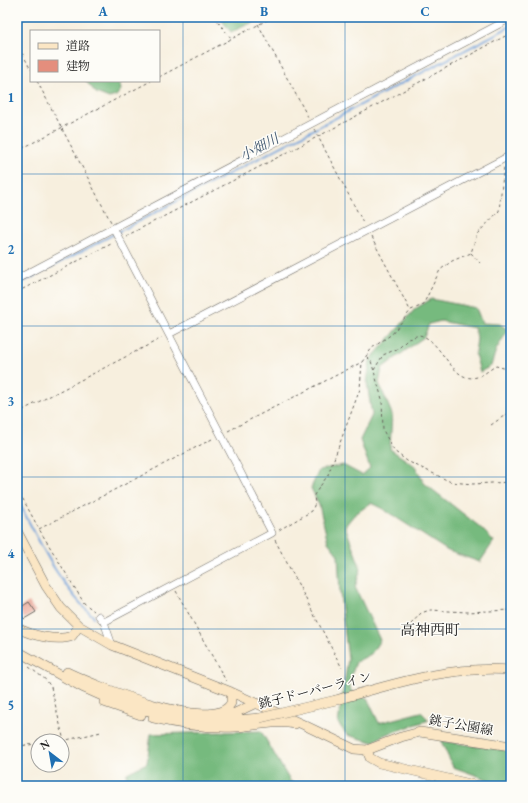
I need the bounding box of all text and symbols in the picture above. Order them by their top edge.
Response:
text: A [97,3,108,20]
text: B [260,3,268,20]
text: C [420,3,430,20]
legend [30,30,160,82]
text: 道路 [66,38,90,54]
text: 建物 [66,58,90,74]
text: 1 [8,89,15,106]
water label: 小畑川 [236,128,284,165]
text: 2 [8,241,15,258]
text: 3 [8,393,15,410]
text: 4 [8,545,15,562]
district label: 高神西町 [400,620,460,639]
street label: 銚子ドーバーライン [257,668,373,712]
text: 5 [8,697,14,714]
street label: 銚子公園線 [428,711,494,739]
north arrow [30,733,70,773]
text: N [37,736,52,753]

